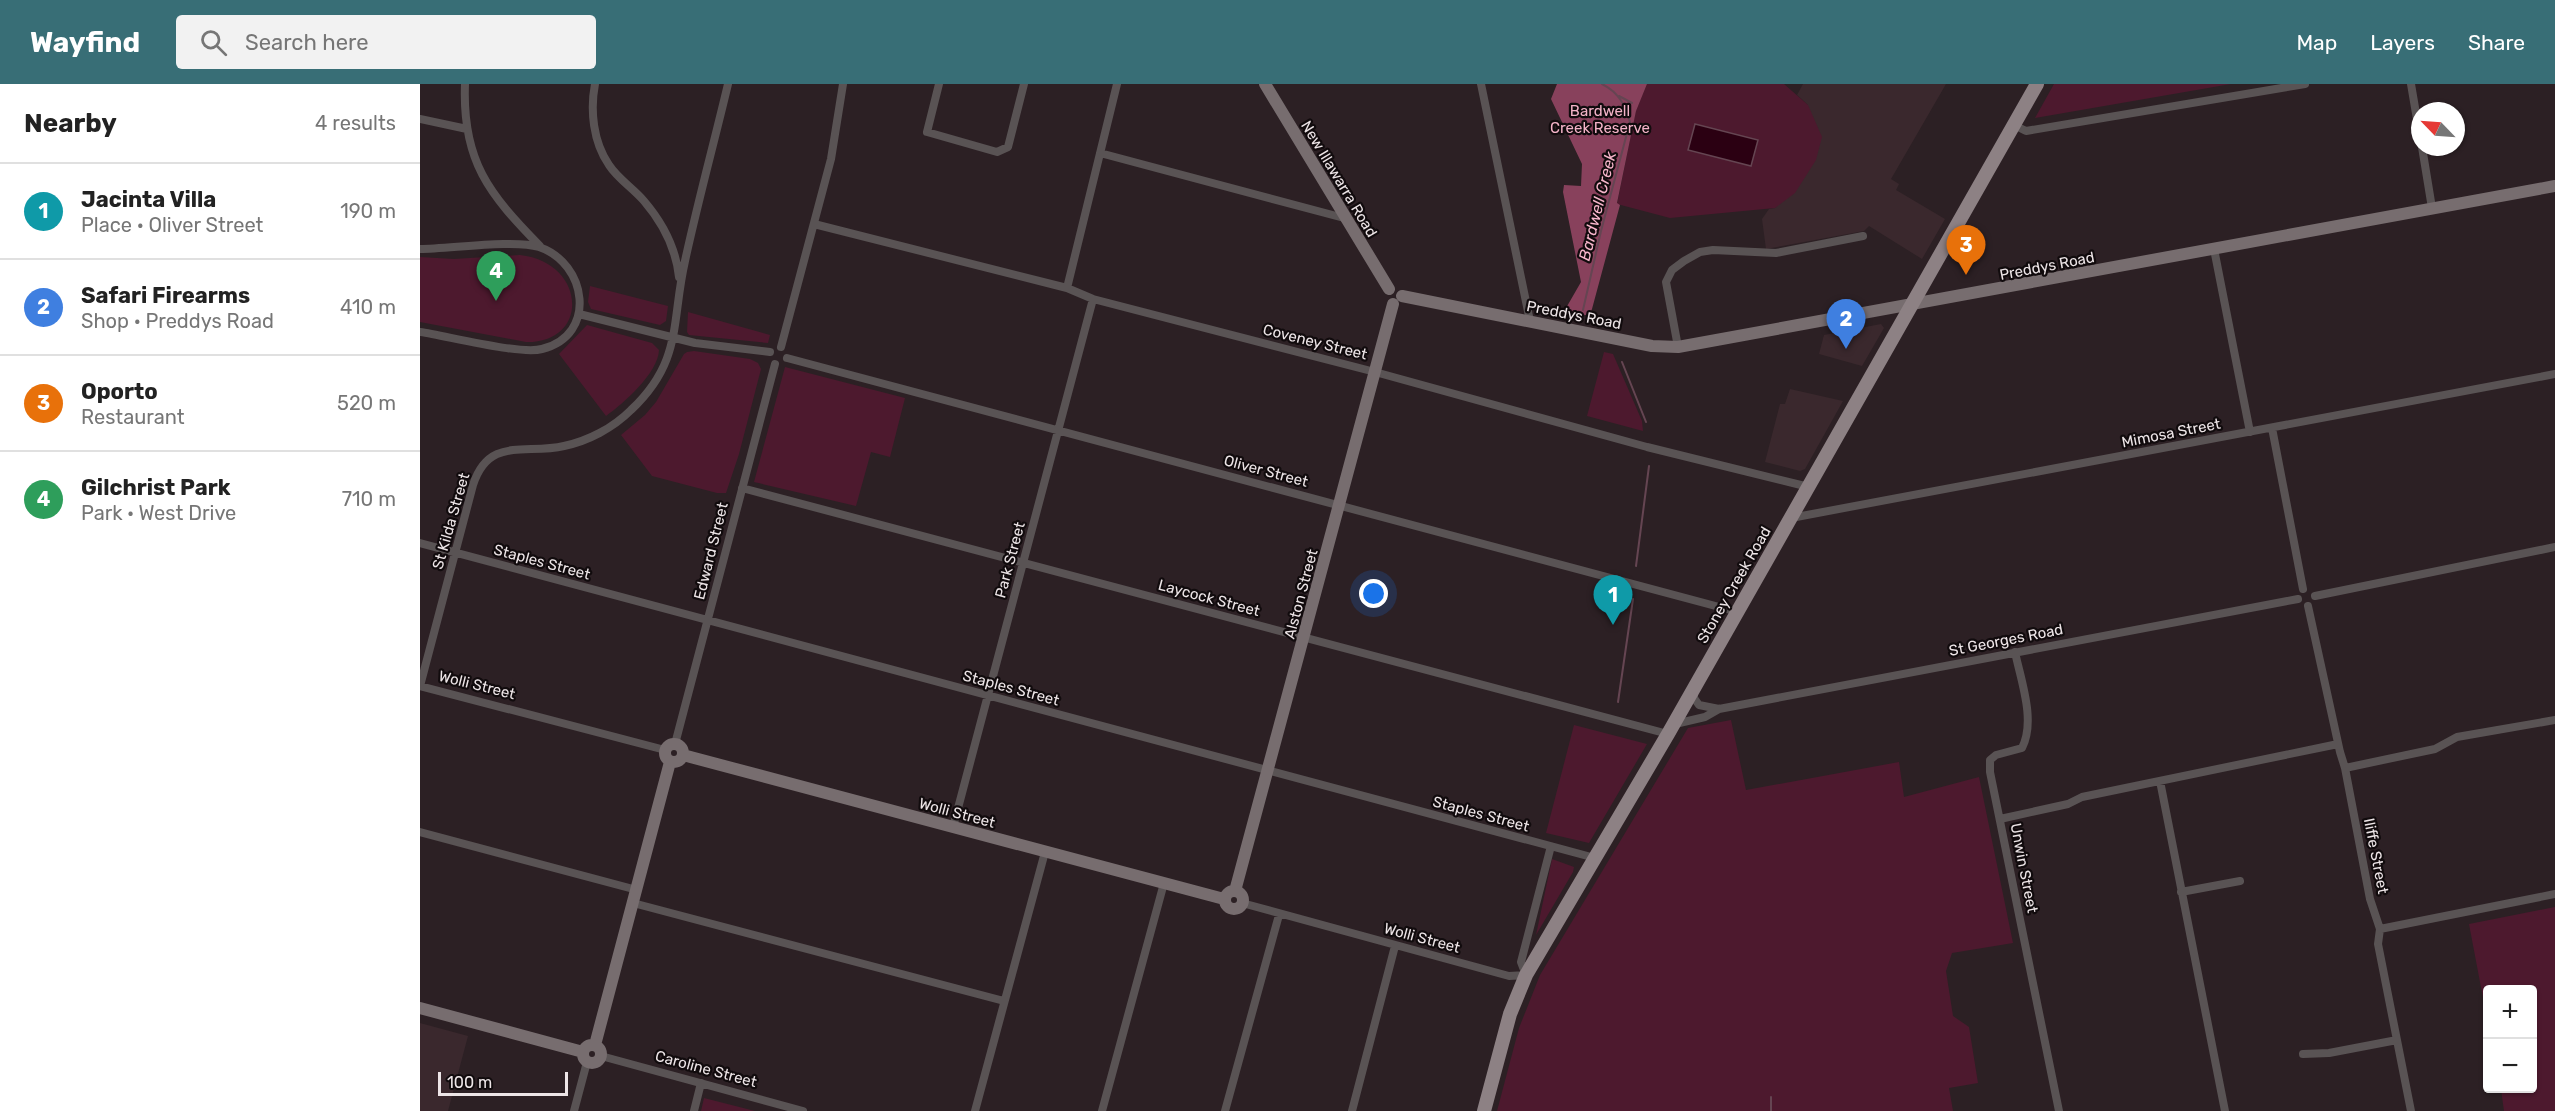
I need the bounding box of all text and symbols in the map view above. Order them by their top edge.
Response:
search box [176,15,596,69]
text: Wayfind [30,26,140,59]
icon: search [197,26,230,59]
text: Search here [245,29,369,56]
text: Map [2296,30,2337,55]
text: Layers [2370,30,2435,55]
text: Share [2468,30,2525,55]
park label: Bardwell Creek Reserve [1550,102,1650,137]
north arrow [2411,102,2465,156]
text: Nearby [24,108,117,139]
text: 4 results [315,111,396,135]
street label: New Illawarra Road [1297,118,1381,240]
water label: Bardwell Creek [1575,149,1620,263]
text: Jacinta Villa [81,186,216,213]
text: 1 [39,199,48,223]
text: 190 m [340,199,396,223]
text: Place · Oliver Street [81,213,263,237]
pin: 3 [1946,226,1986,275]
street label: Preddys Road [1998,248,2096,284]
pin: 4 [476,252,516,301]
text: Safari Firearms [81,282,250,309]
text: 2 [37,295,50,319]
text: 410 m [340,295,396,319]
street label: Preddys Road [1525,297,1623,333]
pin: 2 [1826,300,1866,349]
text: Shop · Preddys Road [81,309,274,333]
street label: Coveney Street [1261,320,1369,364]
text: Oporto [81,378,158,405]
text: 3 [37,391,50,415]
text: 520 m [337,391,396,415]
text: Restaurant [81,405,185,429]
street label: Mimosa Street [2120,415,2222,451]
street label: Oliver Street [1222,451,1310,491]
street label: St Kilda Street [429,471,473,571]
text: Gilchrist Park [81,474,231,501]
text: 4 [37,487,50,511]
text: 710 m [342,487,396,511]
street label: Edward Street [690,500,732,601]
text: Park · West Drive [81,501,236,525]
street label: Park Street [991,520,1029,600]
street label: Stoney Creek Road [1693,523,1775,647]
street label: Staples Street [492,540,592,584]
street label: Alston Street [1280,547,1322,641]
street label: Laycock Street [1156,576,1262,620]
pin: 1 [1594,576,1632,625]
your location [1359,579,1388,608]
street label: St Georges Road [1947,620,2065,660]
street label: Staples Street [961,666,1061,710]
street label: Wolli Street [437,667,517,703]
street label: Staples Street [1431,792,1531,836]
street label: Wolli Street [917,794,997,832]
street label: Iliffe Street [2360,816,2392,896]
street label: Unwin Street [2006,821,2042,915]
street label: Wolli Street [1382,919,1462,957]
map controls [2483,985,2537,1093]
button: + [2483,985,2537,1039]
button: − [2483,1039,2537,1093]
street label: Caroline Street [653,1047,759,1091]
scale bar [438,1069,568,1096]
text: 100 m [447,1073,492,1092]

